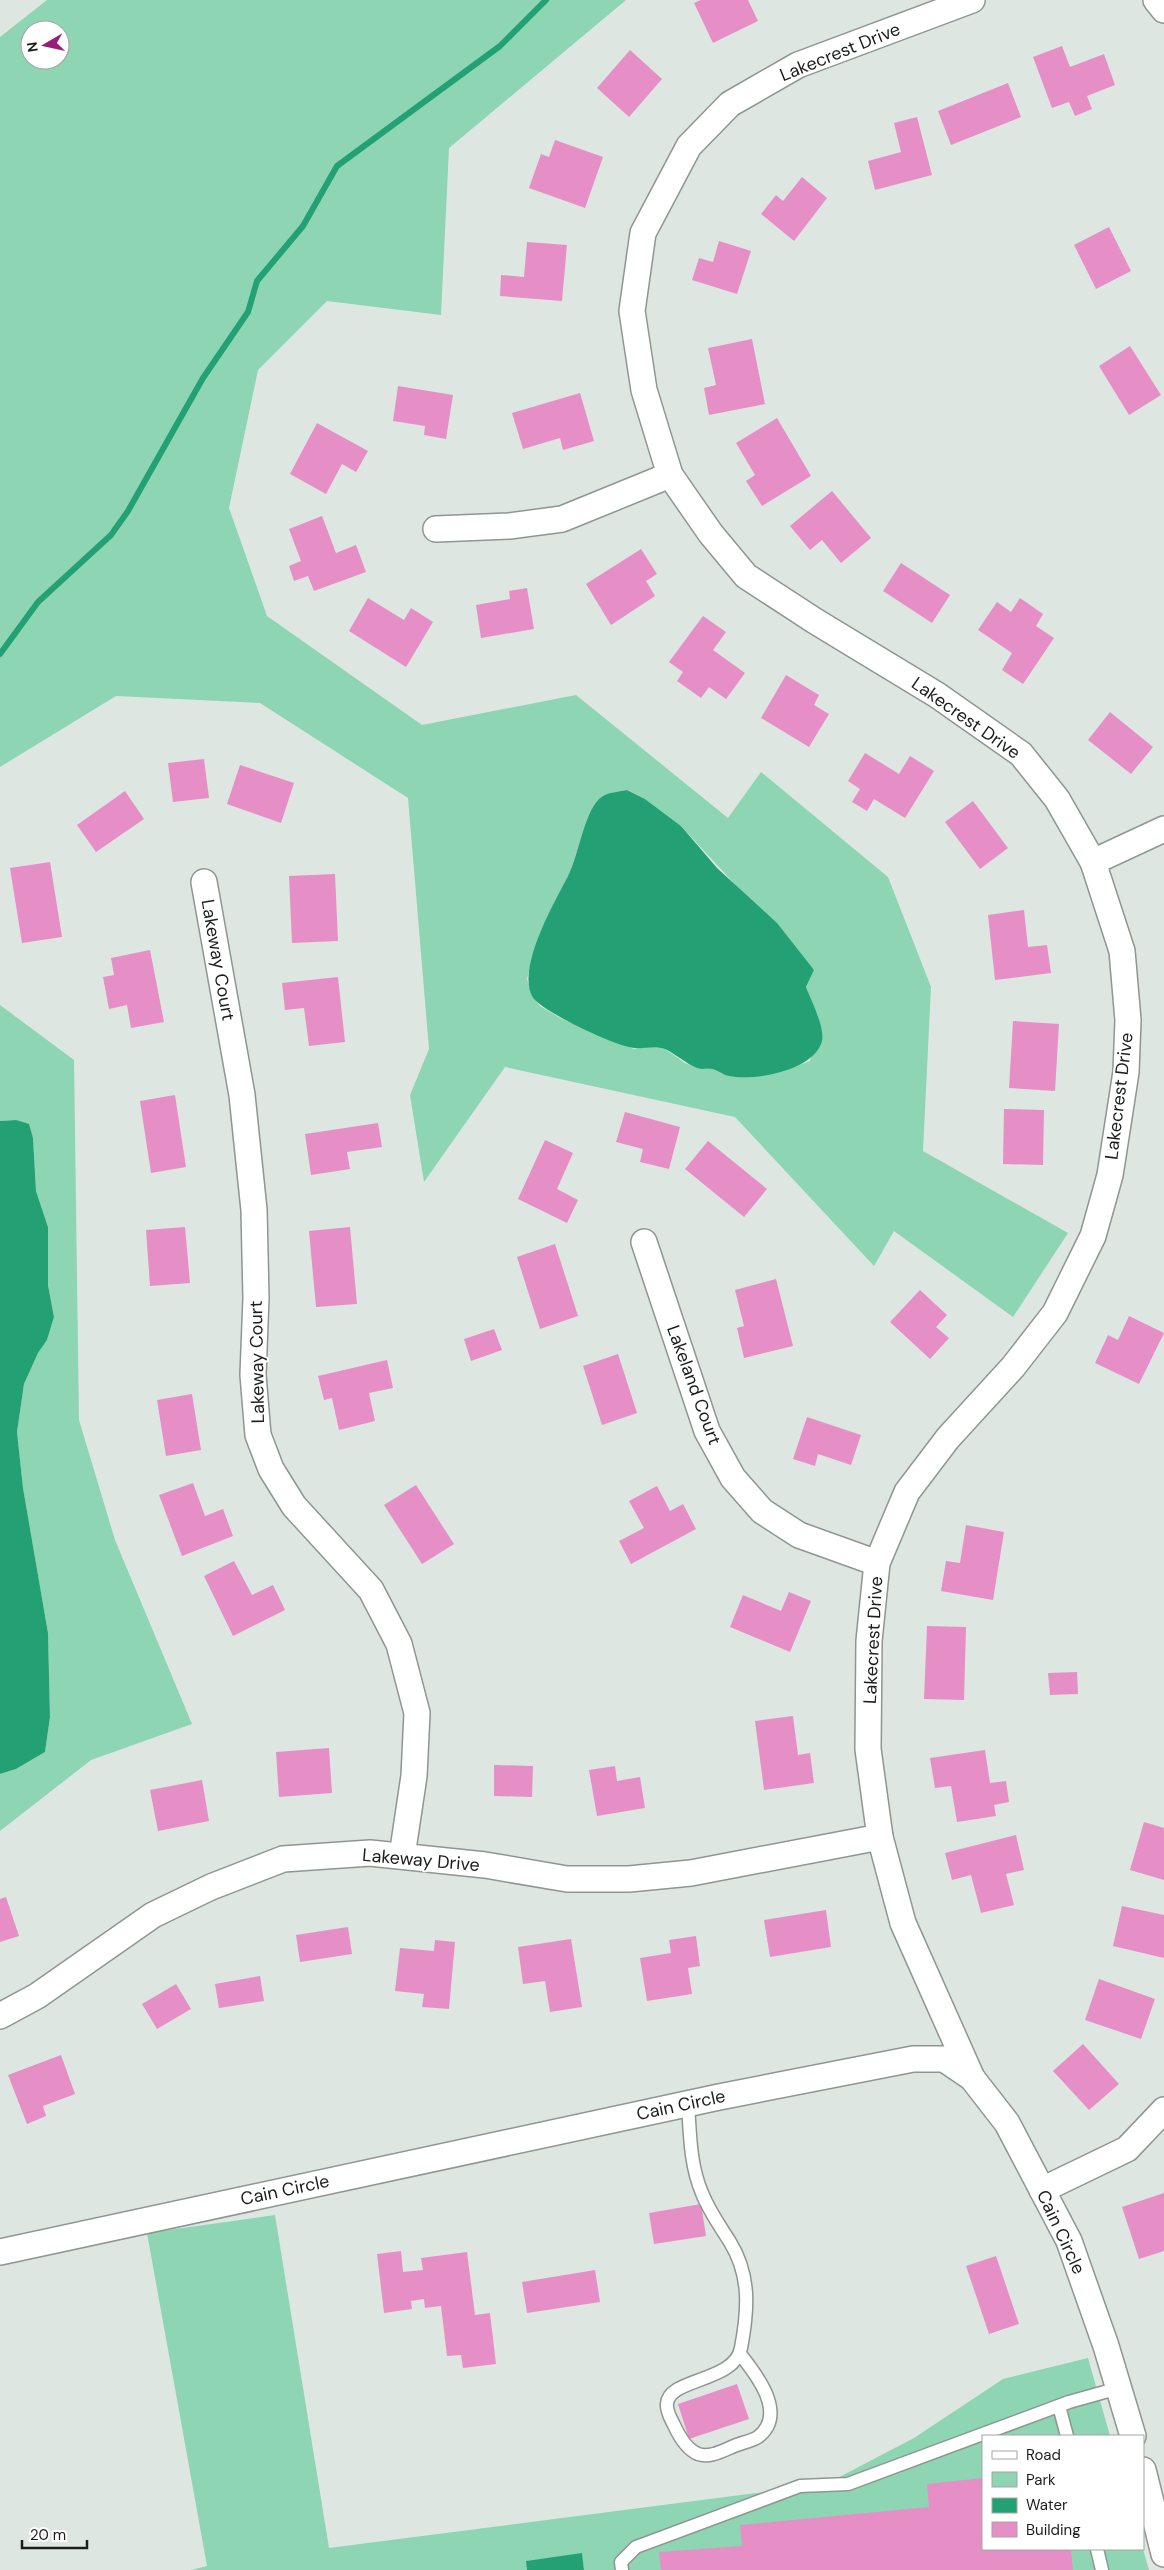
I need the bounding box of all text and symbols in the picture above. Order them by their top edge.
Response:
street label: Lakecrest Drive [776,17,904,87]
north arrow [20,20,70,70]
text: N [22,41,42,53]
street label: Lakecrest Drive [907,671,1025,765]
street label: Lakeway Court [196,897,240,1023]
street label: Lakecrest Drive [1099,1031,1139,1161]
street label: Lakeway Court [244,1300,270,1424]
street label: Lakeland Court [661,1322,727,1448]
street label: Lakecrest Drive [858,1576,888,1704]
street label: Lakeway Drive [361,1843,481,1877]
street label: Cain Circle [634,2084,728,2126]
street label: Cain Circle [238,2169,332,2211]
street label: Cain Circle [1031,2186,1091,2278]
legend [982,2435,1144,2550]
text: Road [1026,2445,1061,2465]
text: Park [1026,2470,1056,2490]
text: Water [1026,2495,1068,2515]
scale bar [22,2518,88,2550]
text: Building [1026,2520,1081,2540]
text: 20 m [30,2525,66,2545]

